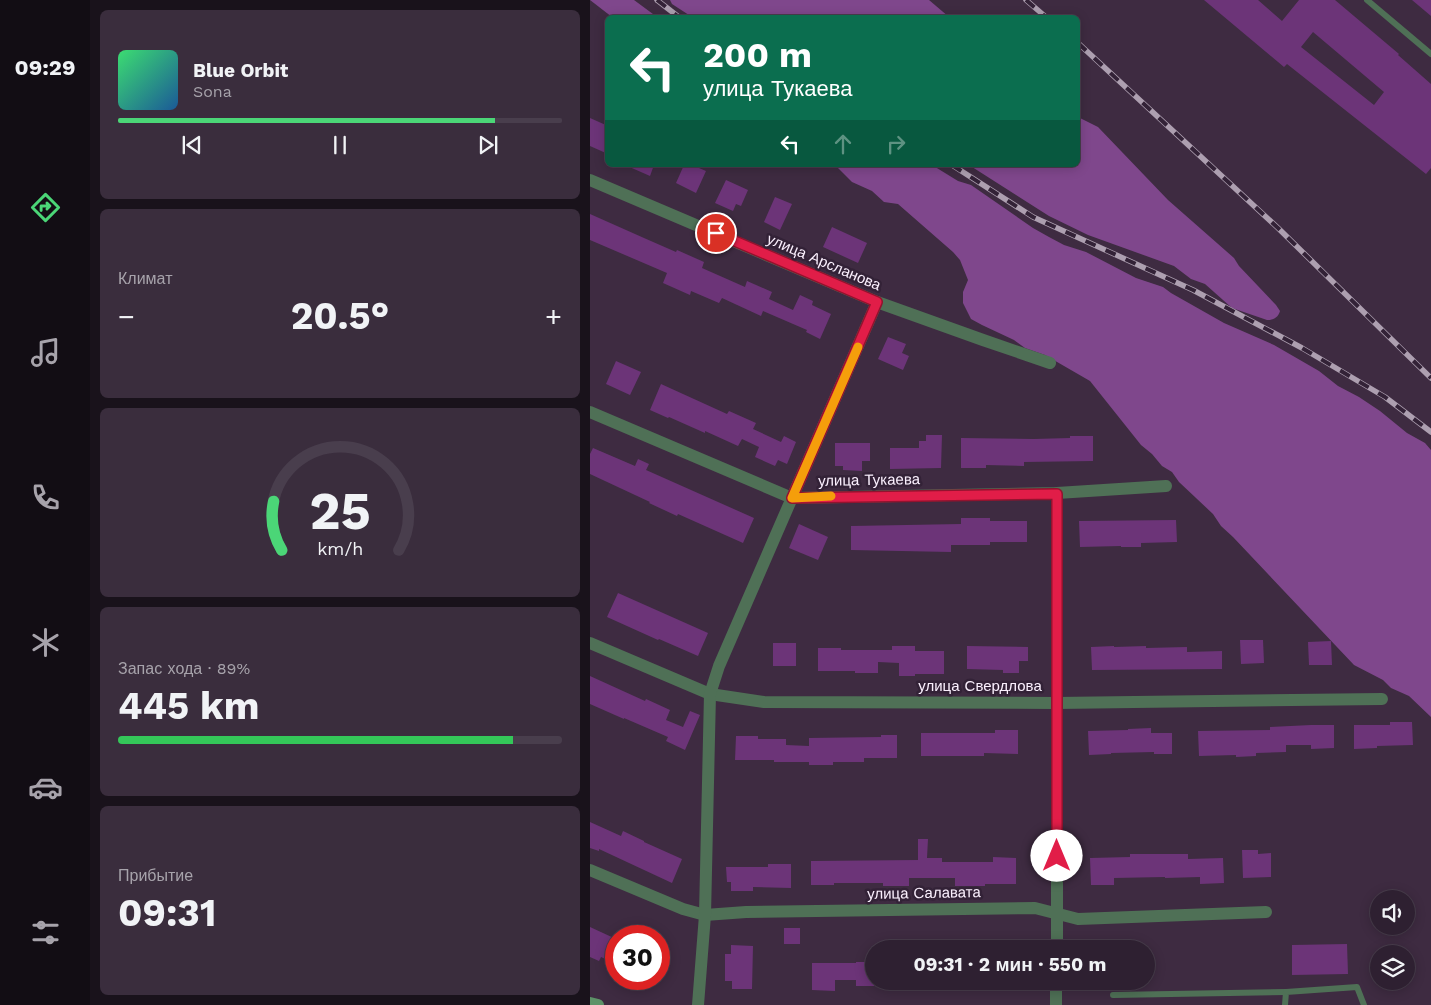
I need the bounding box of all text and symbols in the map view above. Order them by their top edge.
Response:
text: 200 m [703,34,812,76]
icon: left [620,35,685,100]
text: 09:29 [14,55,76,80]
text: Blue Orbit [193,59,288,82]
text: улица Тукаева [703,76,852,101]
text: Sona [193,82,232,101]
icon: left [776,130,804,158]
icon: ahead [829,130,857,158]
icon: right [882,130,910,158]
icon: previous [178,131,206,159]
icon: pause [326,131,354,159]
icon: next [474,131,502,159]
icon: directions [28,190,63,225]
pin [695,212,737,254]
icon: arrive [702,219,730,247]
street label: улица Арсланова [764,230,884,294]
text: Климат [118,269,172,288]
text: 20.5° [291,294,389,338]
text: − [118,300,135,333]
text: + [545,300,562,333]
icon: music [28,335,63,370]
street label: улица Тукаева [818,470,921,490]
icon: phone [28,480,63,515]
text: 25 [309,481,371,542]
text: km/h [317,538,363,559]
icon: climate [28,625,63,660]
text: Запас хода · 89% [118,659,250,678]
street label: улица Свердлова [918,677,1042,695]
text: 445 km [118,684,260,728]
icon: car [28,770,63,805]
position arrow [1030,829,1082,881]
text: Прибытие [118,866,193,885]
street label: улица Салавата [867,883,982,903]
map controls [1370,890,1415,990]
button: sound [1370,890,1415,935]
text: 09:31 [118,891,216,935]
icon: filters [28,915,63,950]
speed limit sign: 30 [605,925,670,990]
button: layers [1370,945,1415,990]
text: 09:31 · 2 мин · 550 m [914,953,1106,976]

